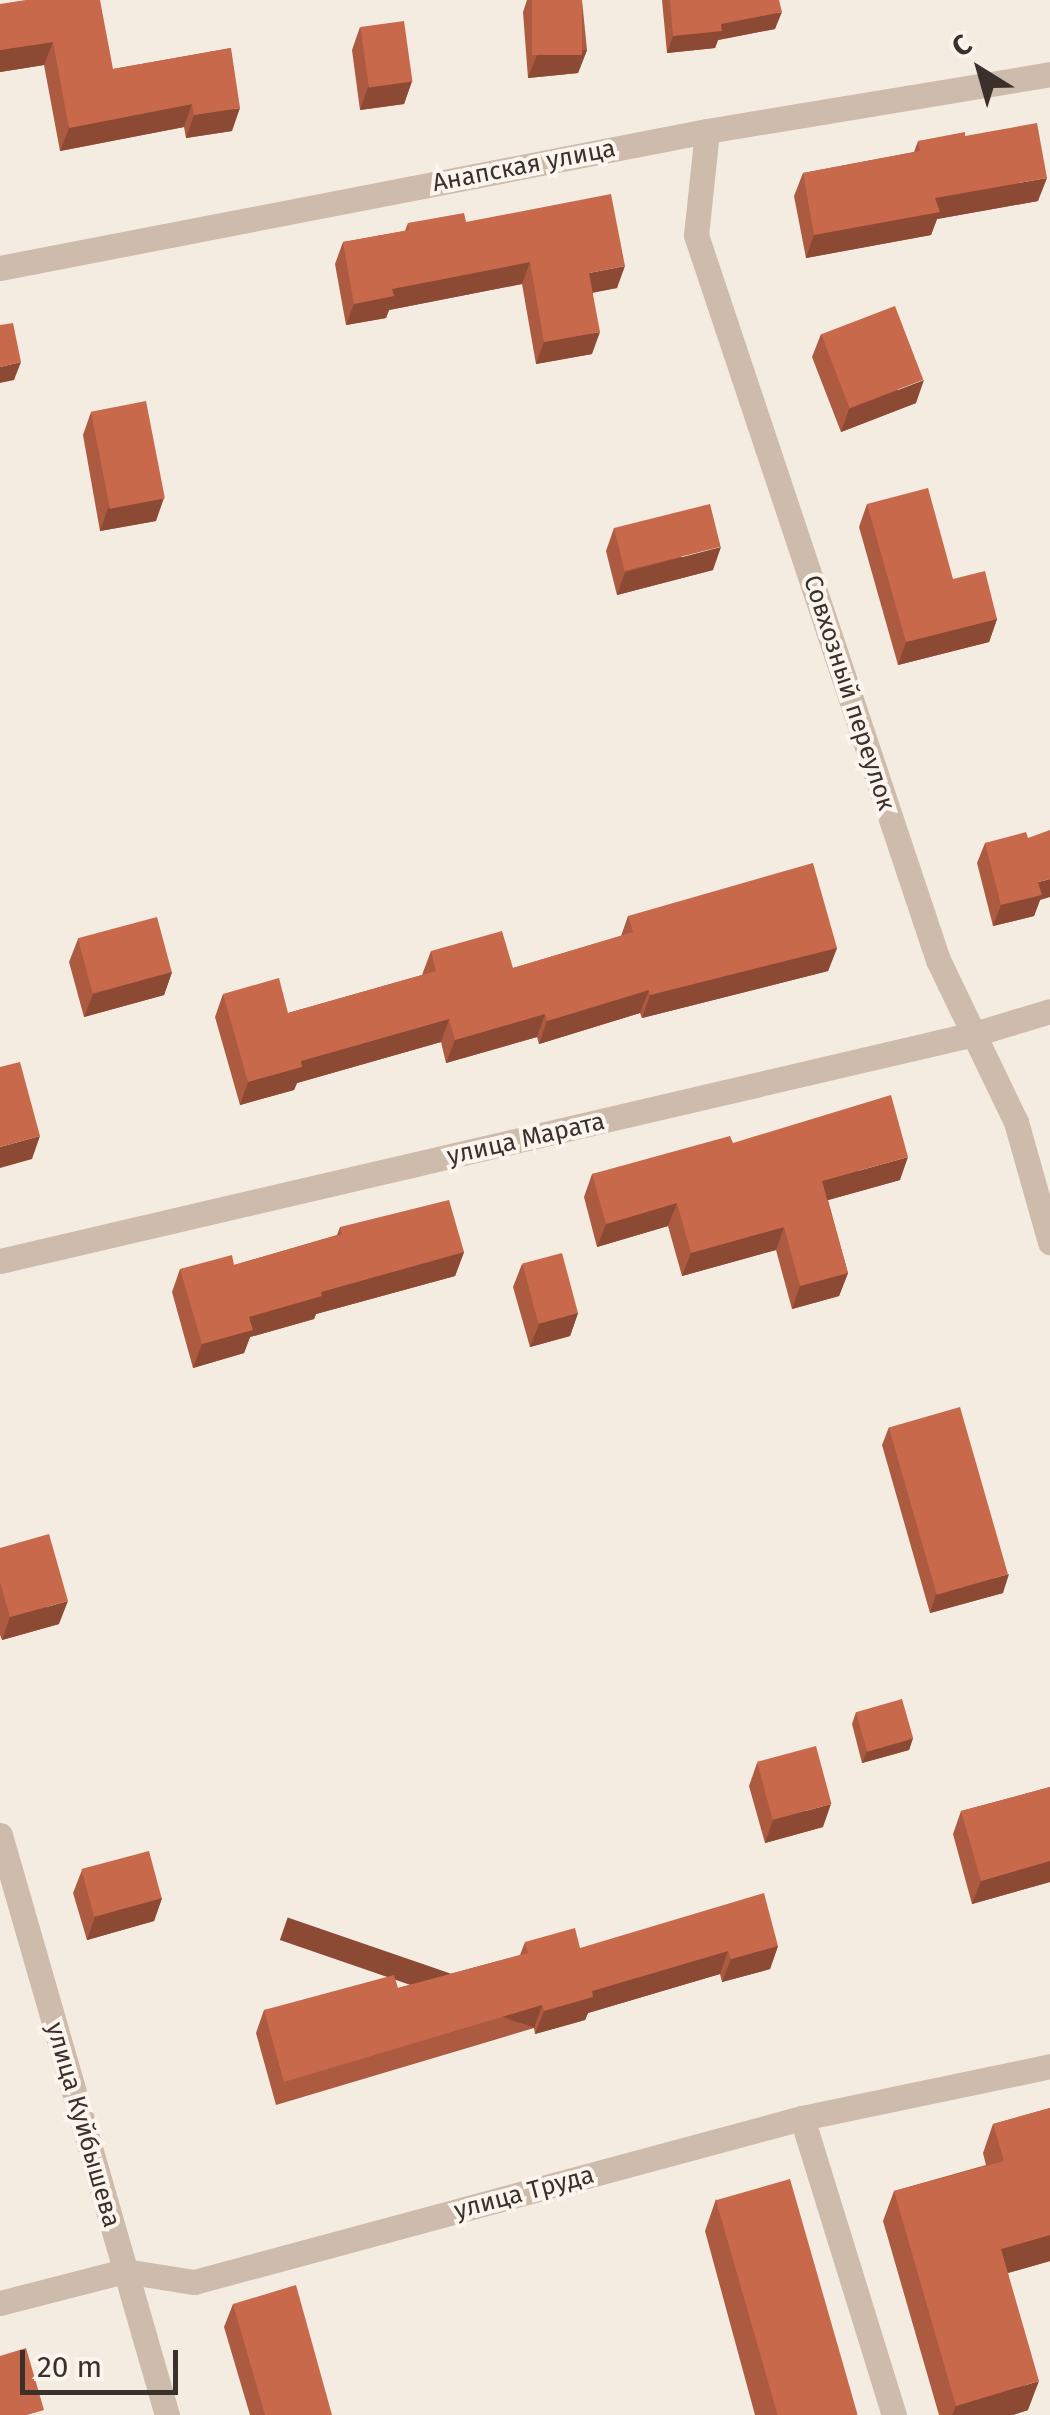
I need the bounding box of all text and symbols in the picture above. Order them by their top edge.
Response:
north arrow [930,20,1030,120]
text: С [945,28,978,64]
street label: Анапская улица [430,134,618,198]
street label: Совхозный переулок [797,572,901,814]
street label: улица Марата [444,1106,608,1172]
street label: улица Куйбышева [39,2019,127,2231]
street label: улица Труда [451,2160,597,2226]
scale bar [25,2330,182,2392]
text: 20 m [37,2349,102,2385]

